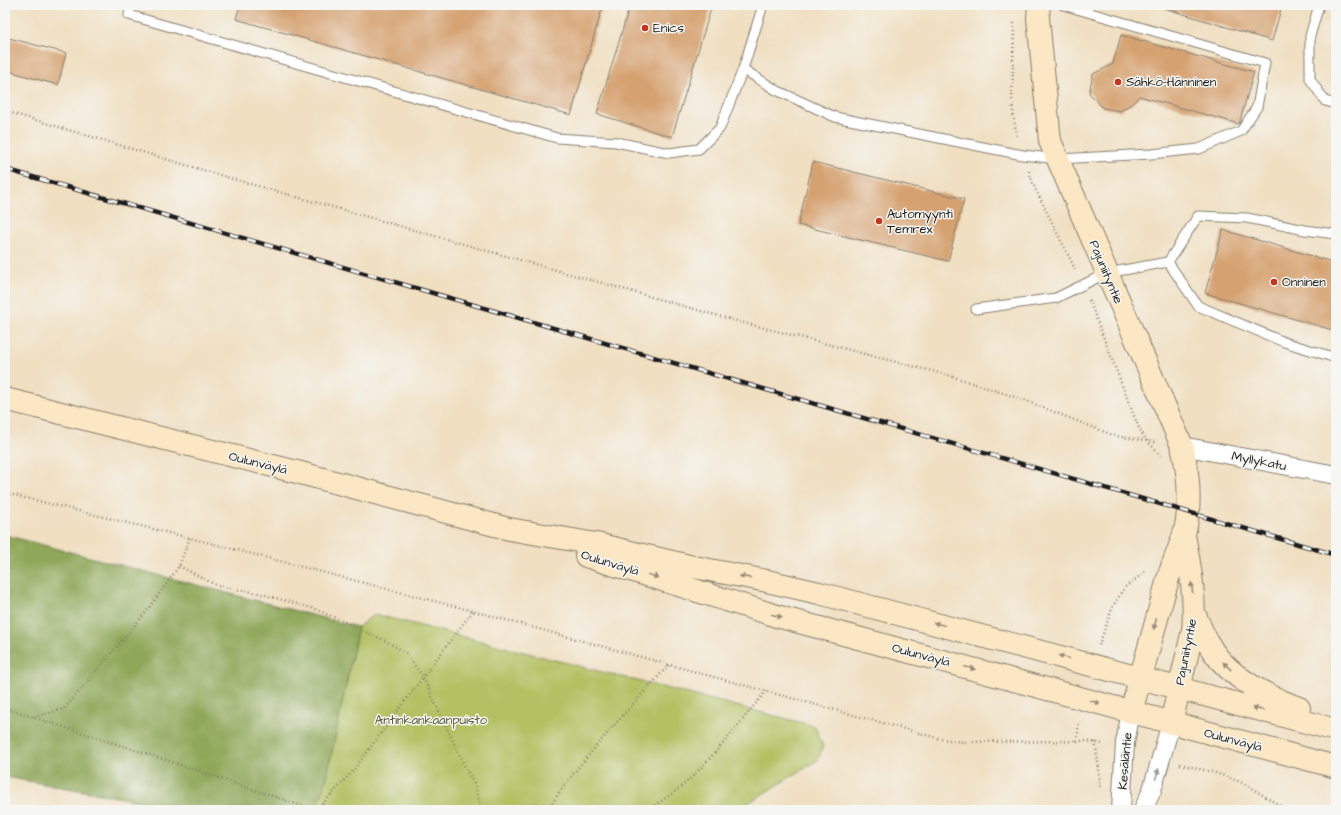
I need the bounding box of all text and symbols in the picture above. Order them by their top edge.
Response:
place label: Enics [653,19,684,37]
marker: Enics [640,23,650,33]
place label: Sähkö-Hänninen [1126,73,1217,91]
marker: Sähkö-Hänninen [1113,77,1123,87]
place label: Automyynti Temrex [887,205,953,238]
marker: Automyynti Temrex [874,216,884,226]
street label: Pajuniityntie [1084,237,1127,307]
place label: Onninen [1282,273,1326,291]
marker: Onninen [1269,277,1279,287]
street label: Oulunväylä [227,447,289,480]
street label: Myllykatu [1230,447,1288,476]
street label: Oulunväylä [579,546,641,581]
one-way arrow [647,573,659,579]
one-way arrow [738,573,751,579]
one-way arrow [1189,582,1195,594]
one-way arrow [771,613,783,619]
street label: Pajuniityntie [1171,617,1202,687]
one-way arrow [1152,619,1158,631]
one-way arrow [933,621,945,627]
street label: Oulunväylä [890,639,952,672]
one-way arrow [1058,654,1071,660]
one-way arrow [1222,661,1232,671]
one-way arrow [964,665,976,671]
one-way arrow [1089,699,1101,705]
one-way arrow [1251,706,1263,712]
park label: Antinkankaanpuisto [375,711,488,729]
street label: Oulunväylä [1202,724,1264,757]
street label: Kesäläntie [1114,732,1136,790]
one-way arrow [1154,768,1160,780]

